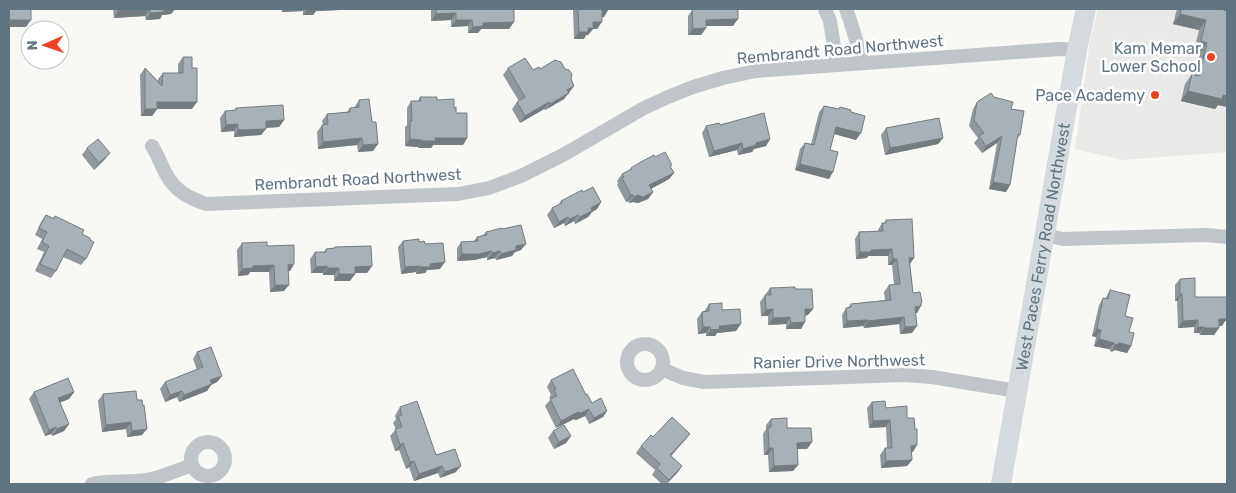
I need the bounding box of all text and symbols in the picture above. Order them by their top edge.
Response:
north arrow [20,20,70,70]
street label: Rembrandt Road Northwest [736,31,944,68]
place label: Kam Memar Lower School [1101,39,1201,76]
text: N [24,40,41,51]
marker: Kam Memar Lower School [1205,51,1217,63]
place label: Pace Academy [1035,86,1145,105]
marker: Pace Academy [1149,89,1161,101]
street label: West Paces Ferry Road Northwest [1012,121,1074,372]
street label: Rembrandt Road Northwest [254,165,462,194]
street label: Ranier Drive Northwest [753,350,925,373]

